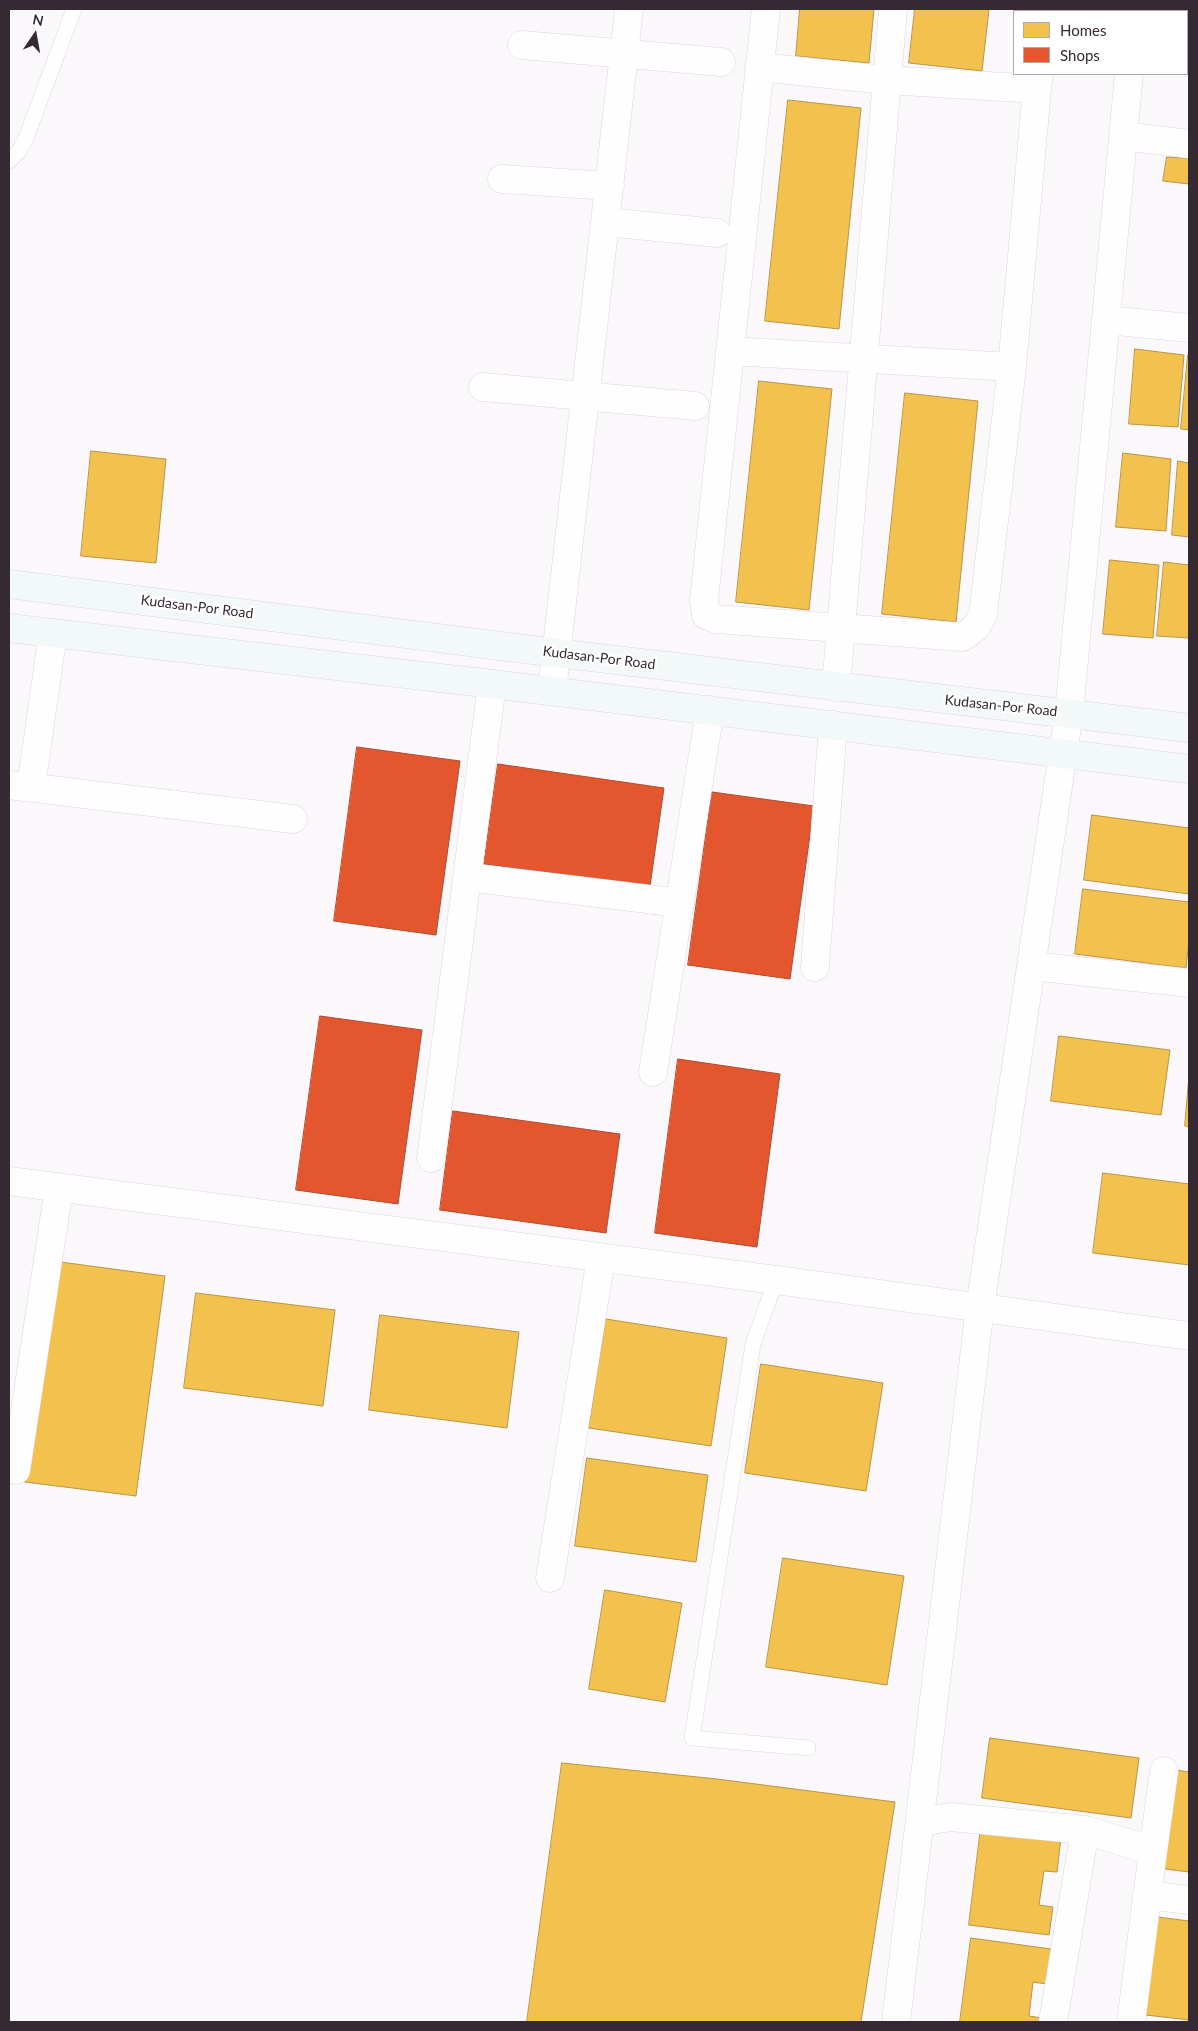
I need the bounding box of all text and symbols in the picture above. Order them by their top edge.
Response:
north arrow [10,10,60,60]
text: N [31,10,45,29]
legend [1013,10,1188,75]
text: Homes [1060,21,1106,39]
text: Shops [1060,46,1100,64]
street label: Kudasan-Por Road [140,592,254,622]
street label: Kudasan-Por Road [542,643,656,673]
street label: Kudasan-Por Road [944,692,1058,720]

